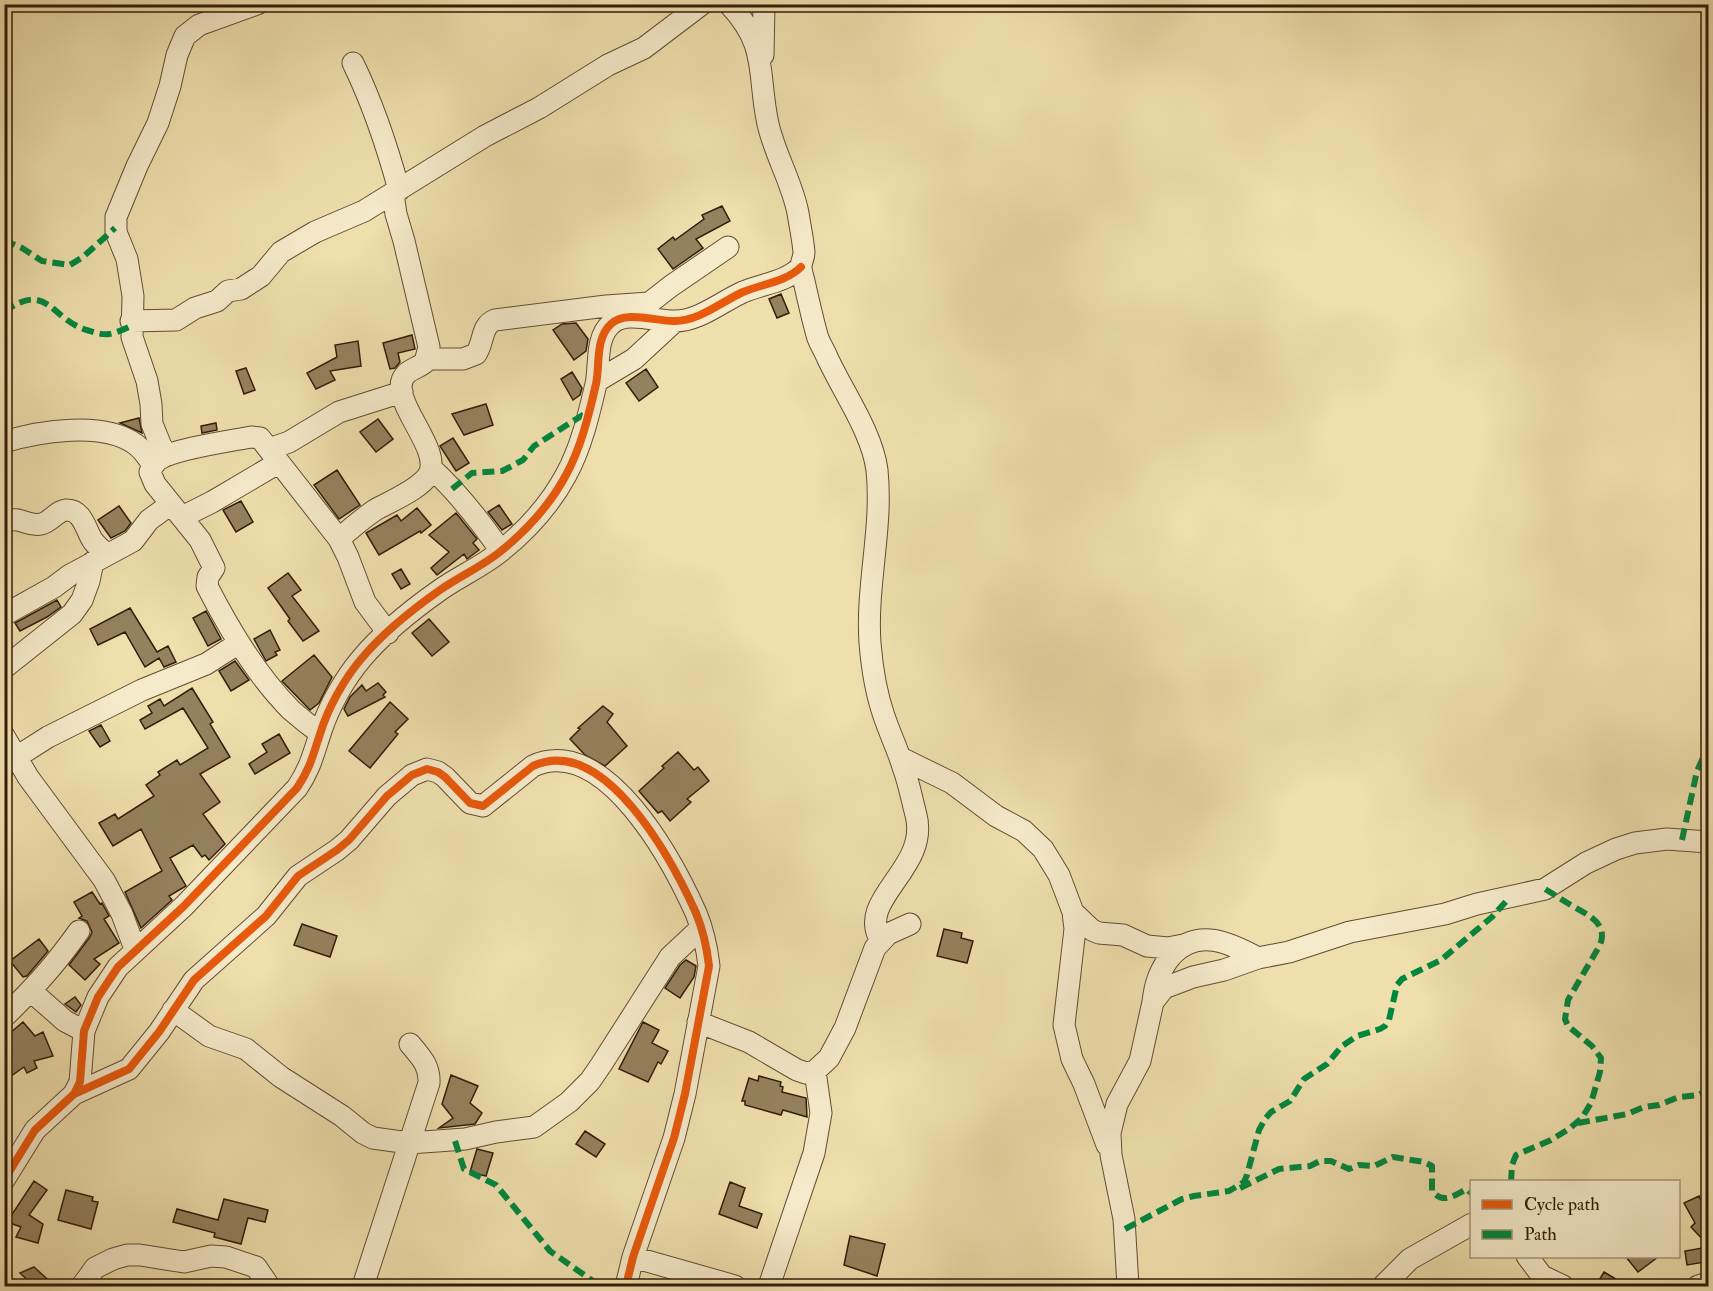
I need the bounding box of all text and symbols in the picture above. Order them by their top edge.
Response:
legend [1470,1180,1680,1258]
text: Cycle path [1524,1193,1600,1216]
text: Path [1524,1223,1557,1246]

